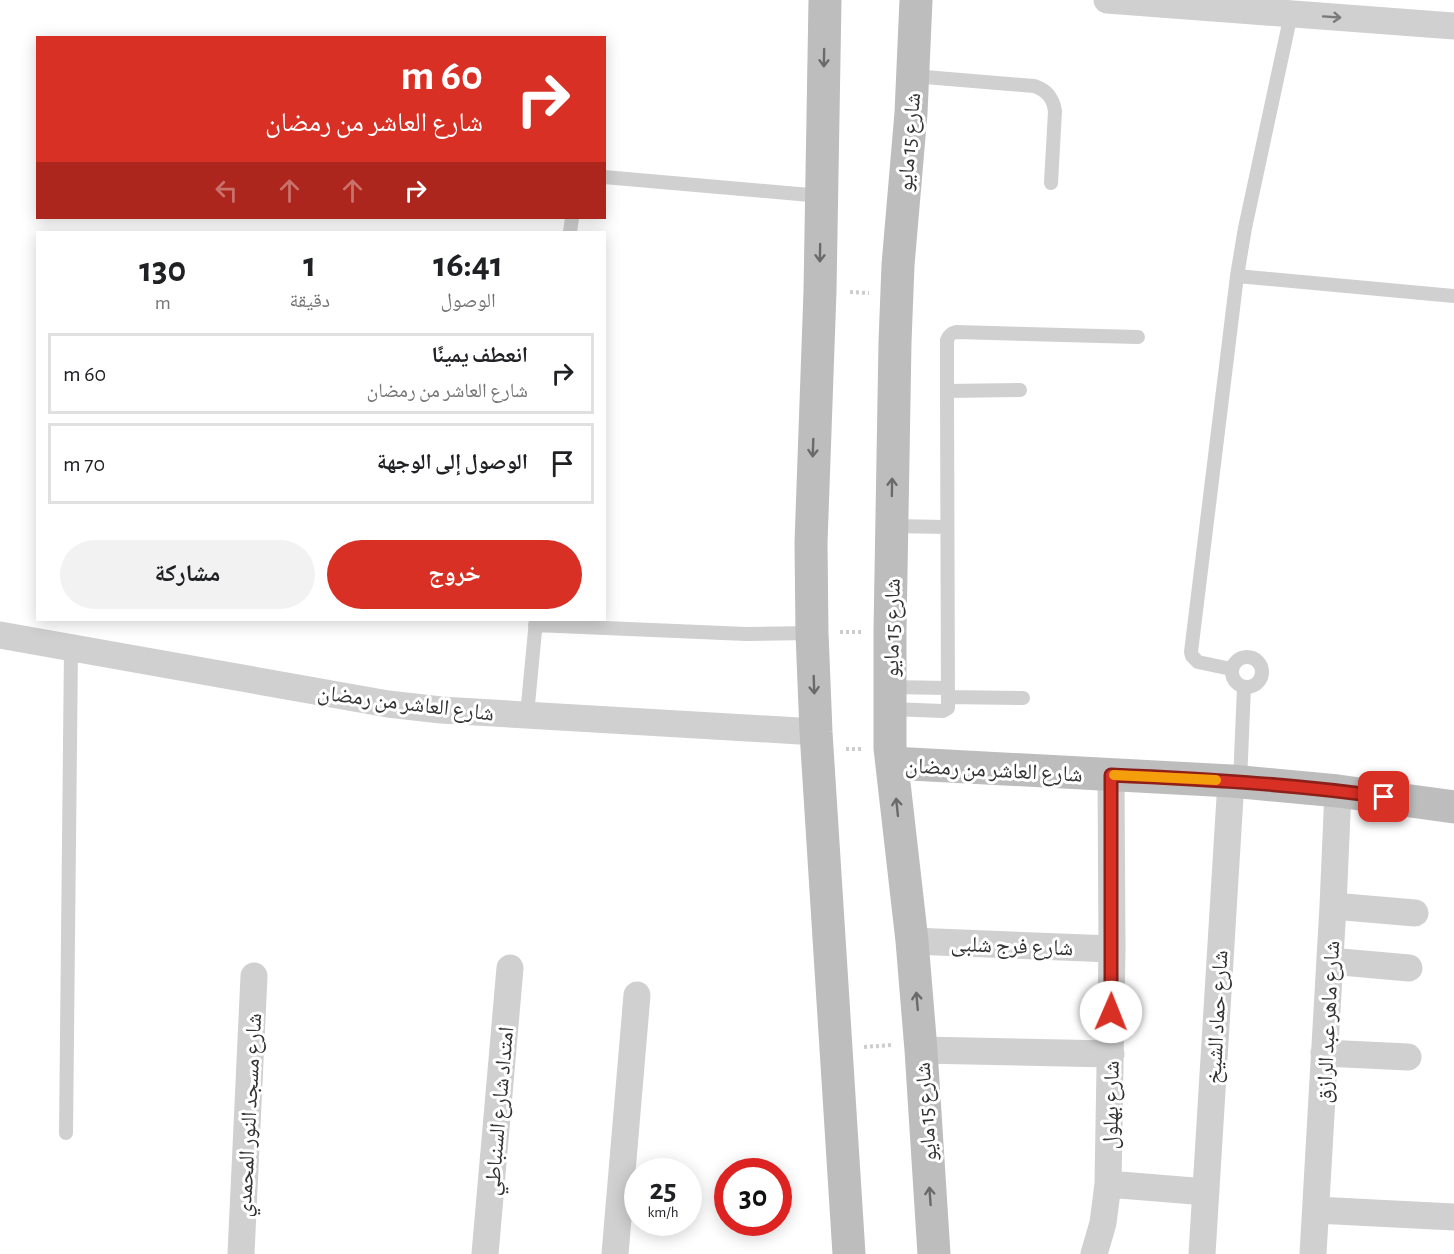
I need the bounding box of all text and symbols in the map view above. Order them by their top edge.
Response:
one-way arrow [1322,11,1342,22]
one-way arrow [818,48,830,68]
text: 60 m [401,55,483,97]
icon: right [504,60,582,138]
street label: شارع 15 مايو [894,92,926,193]
text: شارع العاشر من رمضان [265,109,483,136]
icon: left [210,174,243,207]
icon: ahead [273,174,306,207]
icon: ahead [336,174,369,207]
icon: right [399,174,432,207]
one-way arrow [815,243,826,263]
text: 1 [303,247,316,283]
text: 16:41 [433,247,503,283]
text: 130 [139,252,186,288]
text: دقيقة [289,291,330,311]
text: الوصول [440,291,496,311]
text: m [155,293,171,313]
text: انعطف يمينًا [431,344,528,366]
icon: right [546,357,579,390]
text: 60 m [63,363,106,385]
text: شارع العاشر من رمضان [367,381,528,401]
one-way arrow [808,438,819,458]
icon: arrive [546,447,579,480]
text: الوصول إلى الوجهة [377,451,528,473]
text: 70 m [63,453,105,475]
one-way arrow [887,477,898,497]
button: مشاركة [60,540,315,609]
button: خروج [327,540,582,609]
street label: شارع 15 مايو [880,578,906,678]
one-way arrow [809,675,820,695]
street label: شارع العاشر من رمضان [316,681,495,727]
street label: شارع العاشر من رمضان [905,754,1083,788]
pin [1358,771,1409,822]
icon: arrive [1367,780,1400,813]
one-way arrow [891,798,902,818]
street label: شارع فرج شلبى [950,933,1074,961]
street label: شارع ماهر عبد الرازق [1313,940,1345,1104]
street label: شارع حماد الشيخ [1203,950,1233,1085]
position arrow [1079,980,1143,1044]
one-way arrow [911,992,922,1012]
street label: شارع مسجد النور المحمدي [233,1012,271,1218]
street label: امتداد شارع السنباطي [481,1026,523,1197]
street label: شارع بهلول [1099,1060,1125,1150]
street label: شارع 15 مايو [912,1061,942,1162]
speed limit sign: 30 [714,1158,792,1236]
text: 25 [649,1175,677,1205]
one-way arrow [924,1186,935,1206]
text: km/h [648,1205,678,1220]

